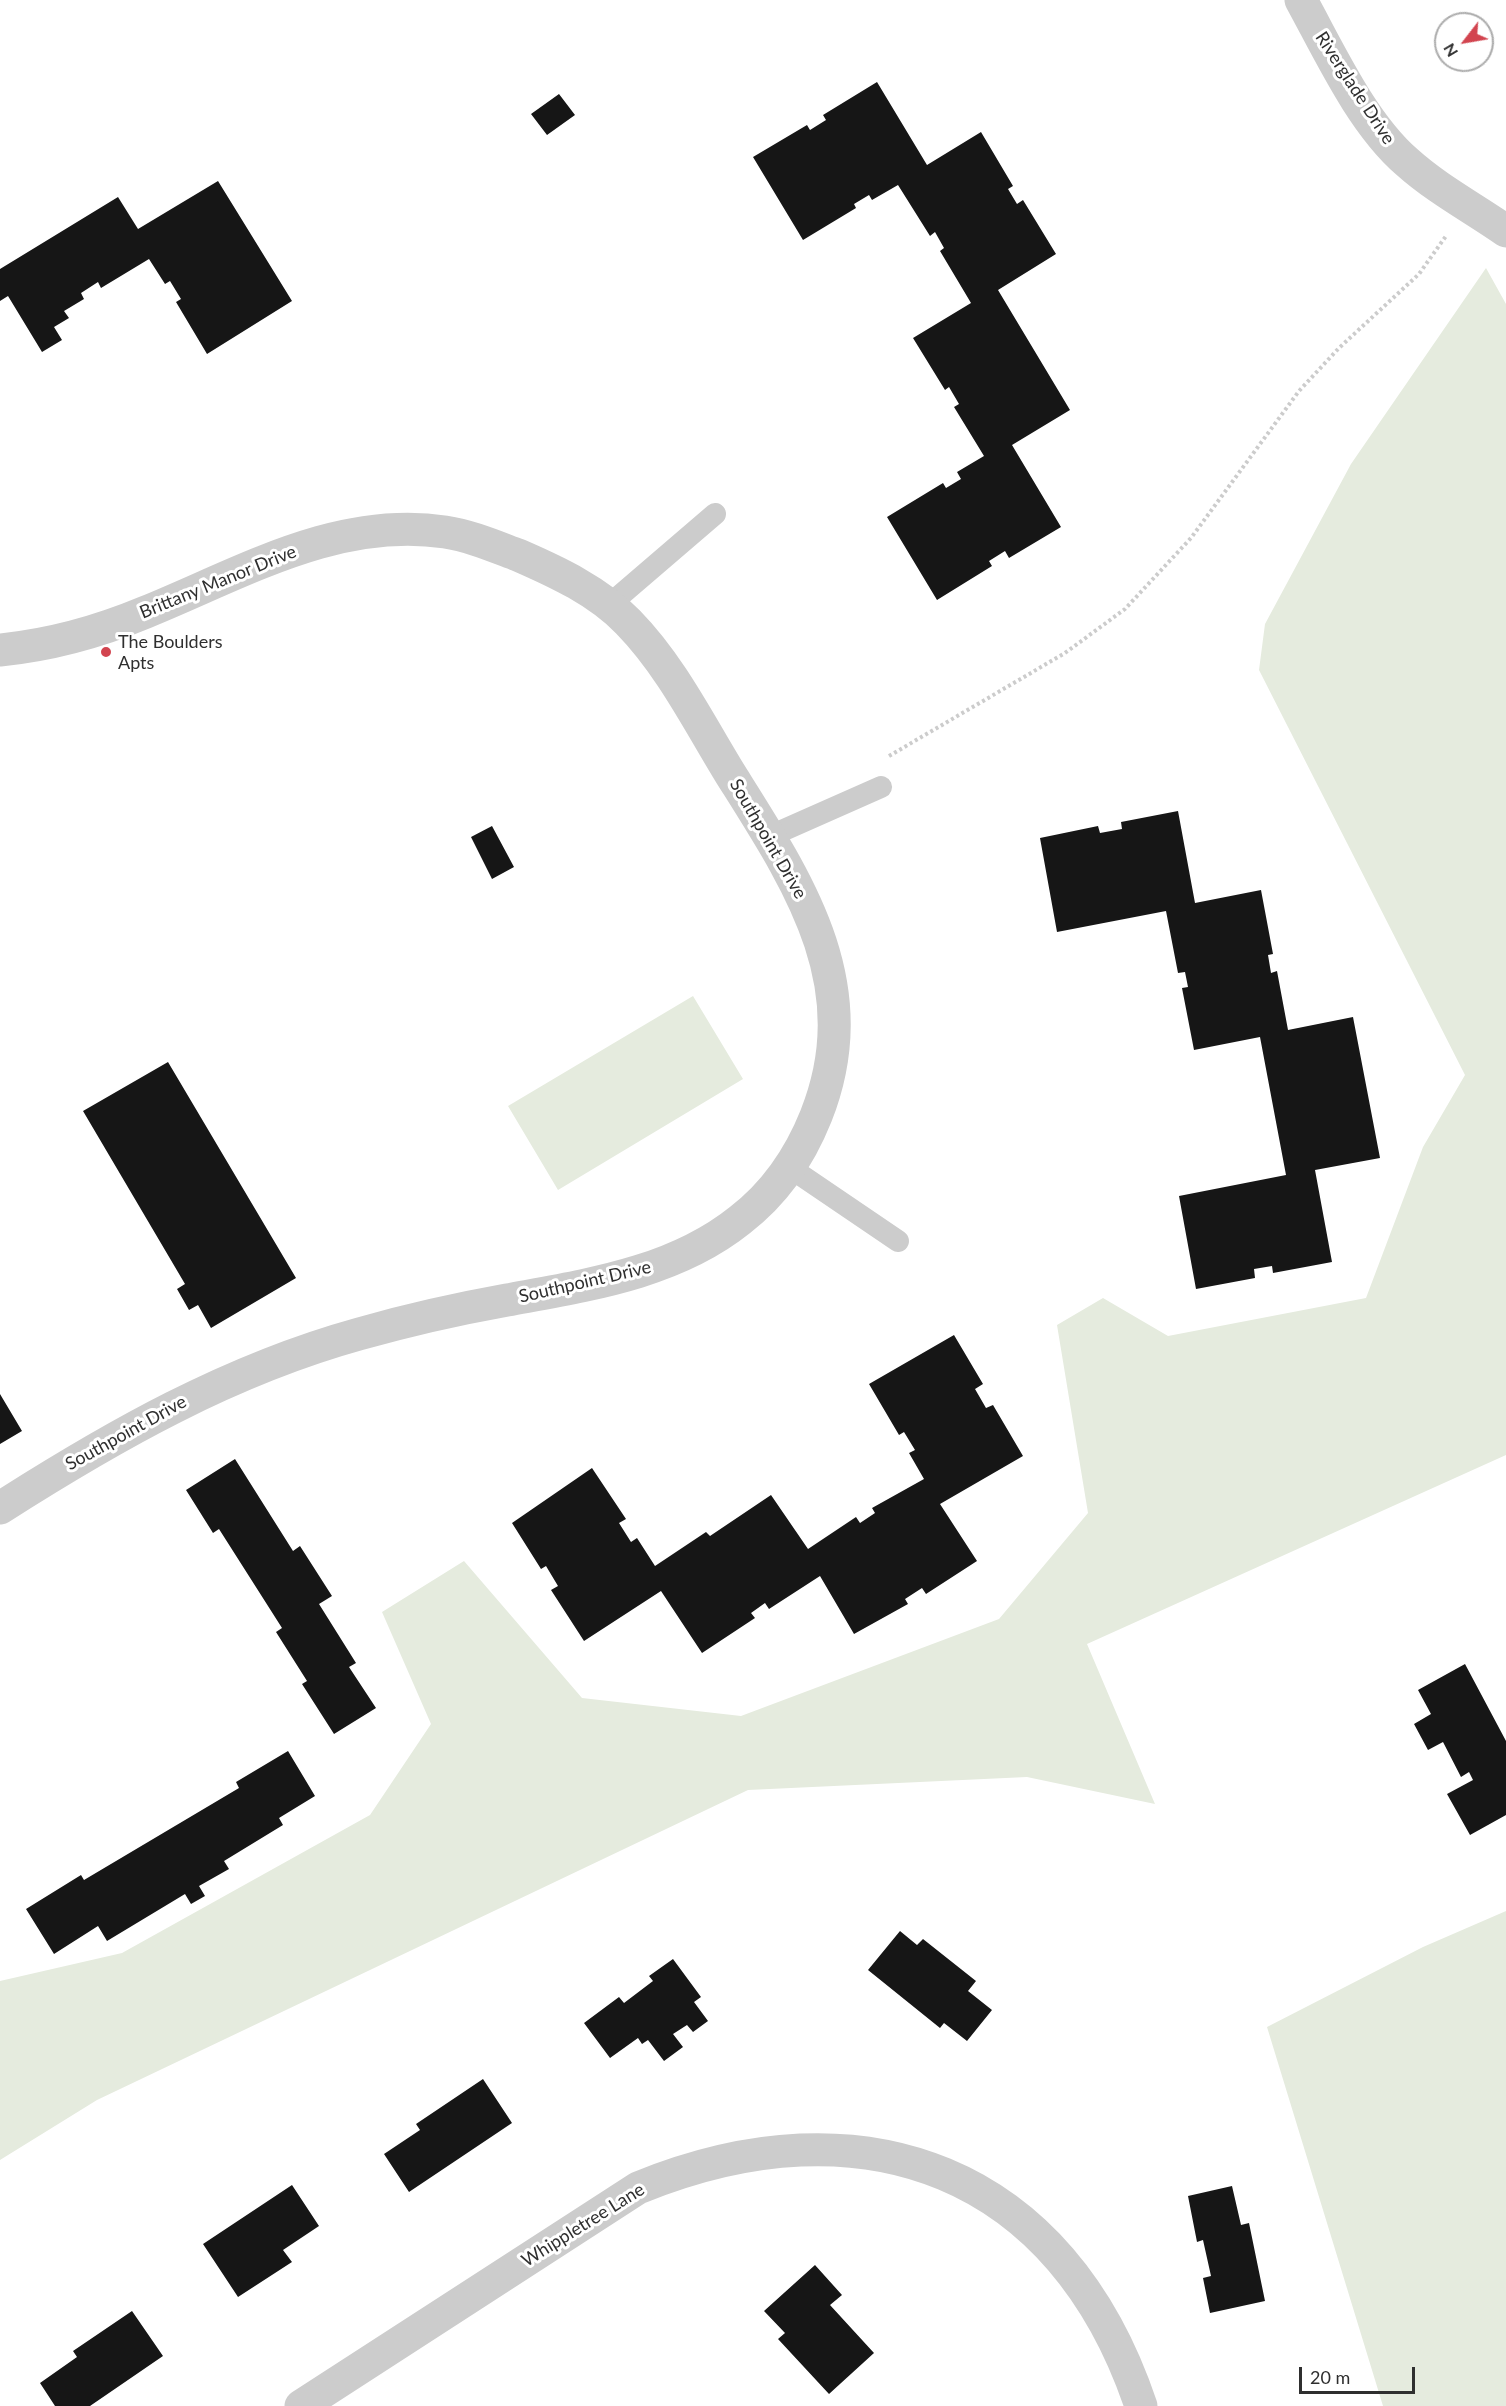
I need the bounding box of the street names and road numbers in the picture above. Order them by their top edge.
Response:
street label: Riverglade Drive [1311,28,1399,148]
street label: Brittany Manor Drive [137,541,299,623]
street label: Southpoint Drive [725,775,811,903]
street label: Southpoint Drive [517,1256,653,1308]
street label: Southpoint Drive [62,1391,190,1475]
street label: Whippletree Lane [518,2179,648,2271]

